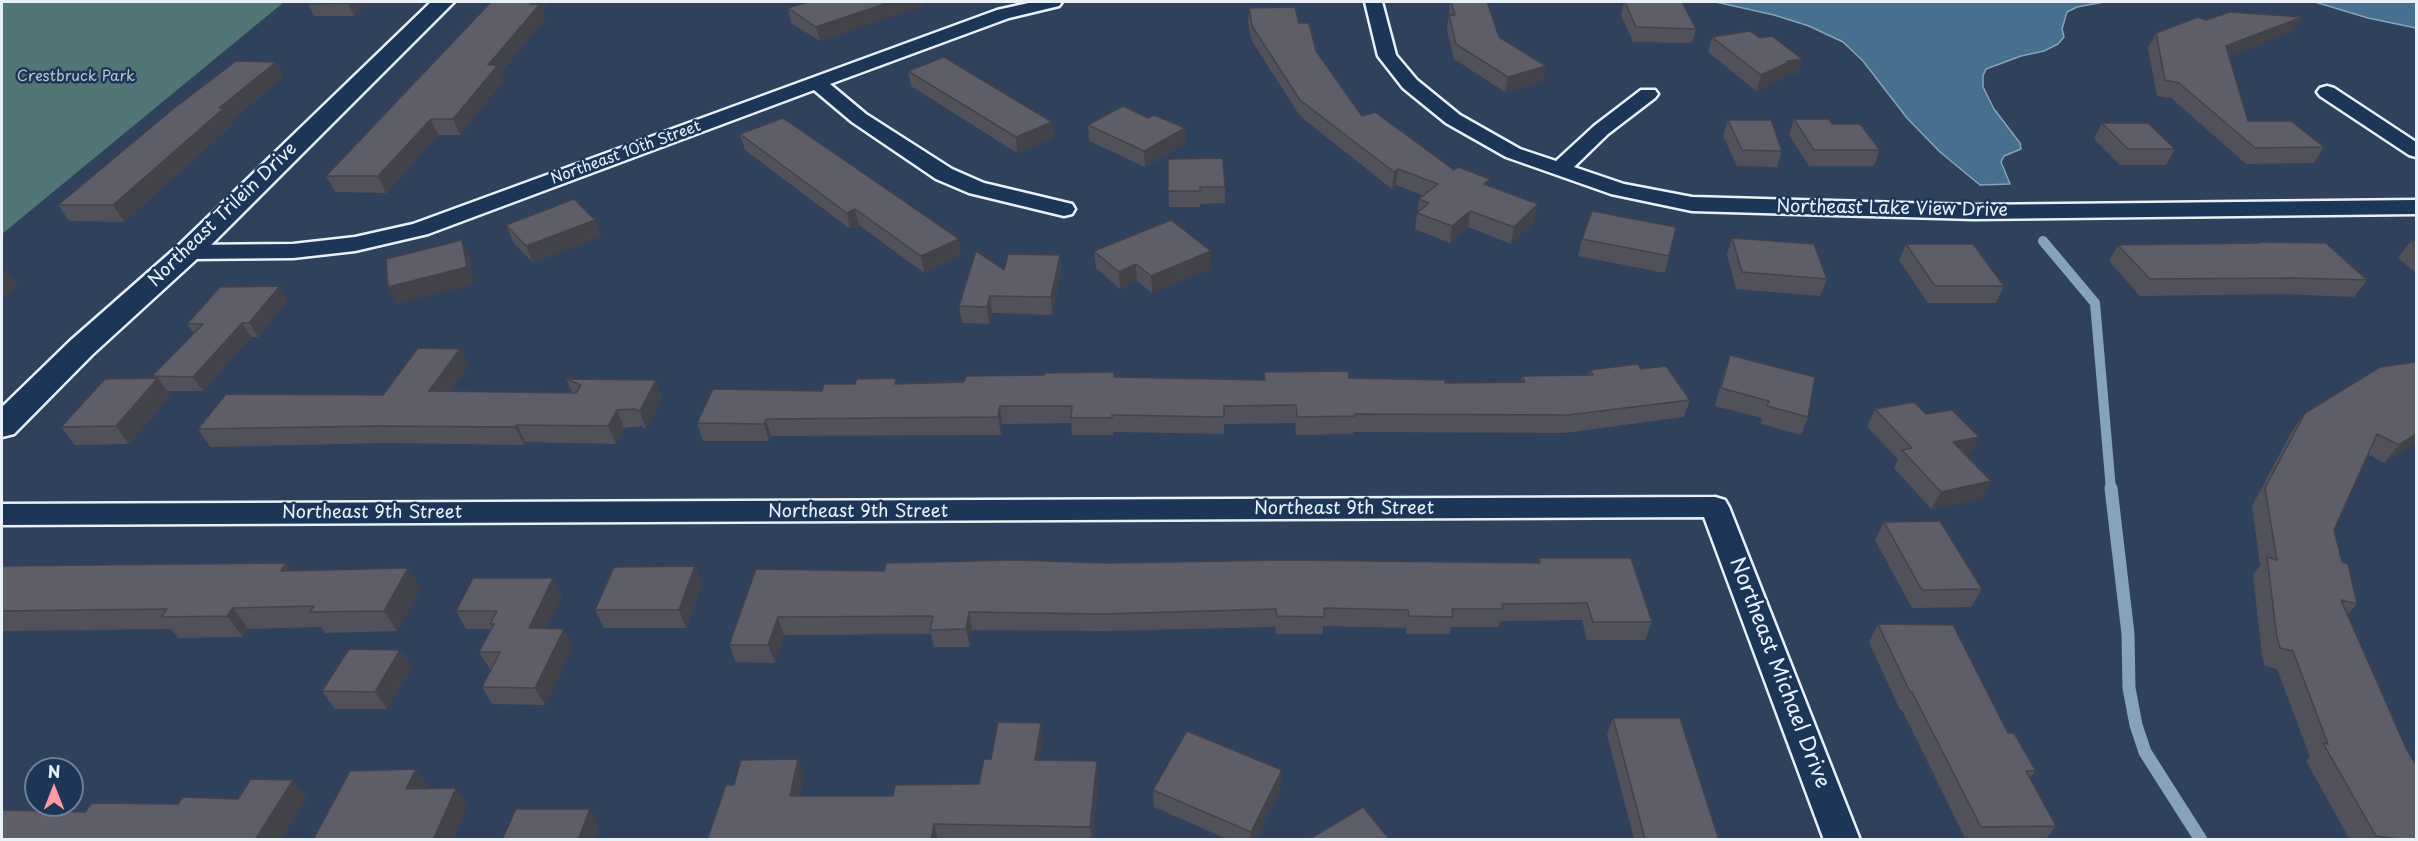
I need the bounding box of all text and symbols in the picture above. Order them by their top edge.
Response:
park label: Crestbruck Park [17,68,135,86]
street label: Northeast 10th Street [549,117,703,189]
street label: Northeast Trilein Drive [144,138,302,292]
street label: Northeast Lake View Drive [1776,196,2008,222]
street label: Northeast 9th Street [1254,498,1434,520]
street label: Northeast 9th Street [768,501,948,523]
street label: Northeast 9th Street [282,502,462,524]
street label: Northeast Michael Drive [1723,554,1835,792]
north arrow [24,757,84,817]
text: N [48,759,60,783]

